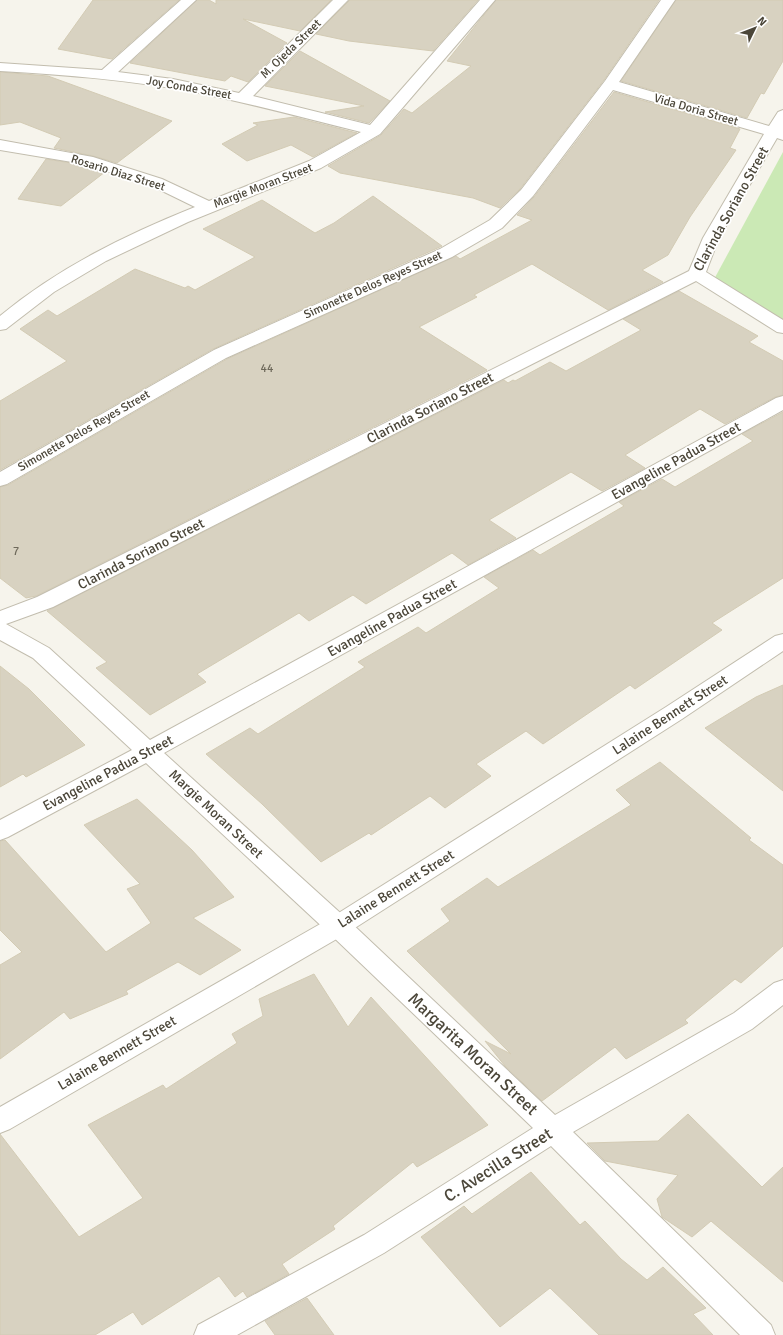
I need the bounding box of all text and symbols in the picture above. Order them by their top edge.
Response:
north arrow [735,8,775,48]
text: N [755,14,769,29]
street label: M. Ojeda Street [257,16,325,82]
street label: Joy Conde Street [145,73,233,103]
street label: Vida Doria Street [652,91,740,129]
street label: Clarinda Soriano Street [690,144,772,274]
street label: Rosario Diaz Street [69,152,167,194]
street label: Margie Moran Street [211,160,315,212]
street label: Simonette Delos Reyes Street [301,248,445,322]
house number: 44 [261,361,274,376]
street label: Clarinda Soriano Street [364,369,496,447]
street label: Simonette Delos Reyes Street [15,387,153,475]
street label: Evangeline Padua Street [608,418,744,504]
street label: Clarinda Soriano Street [75,515,207,593]
house number: 7 [13,544,19,559]
street label: Evangeline Padua Street [324,575,460,661]
street label: Lalaine Bennett Street [609,671,731,759]
street label: Evangeline Padua Street [40,731,176,815]
street label: Margie Moran Street [165,766,267,862]
street label: Lalaine Bennett Street [335,846,457,932]
street label: Margarita Moran Street [404,988,542,1120]
street label: Lalaine Bennett Street [55,1012,179,1094]
street label: C. Avecilla Street [440,1123,556,1207]

